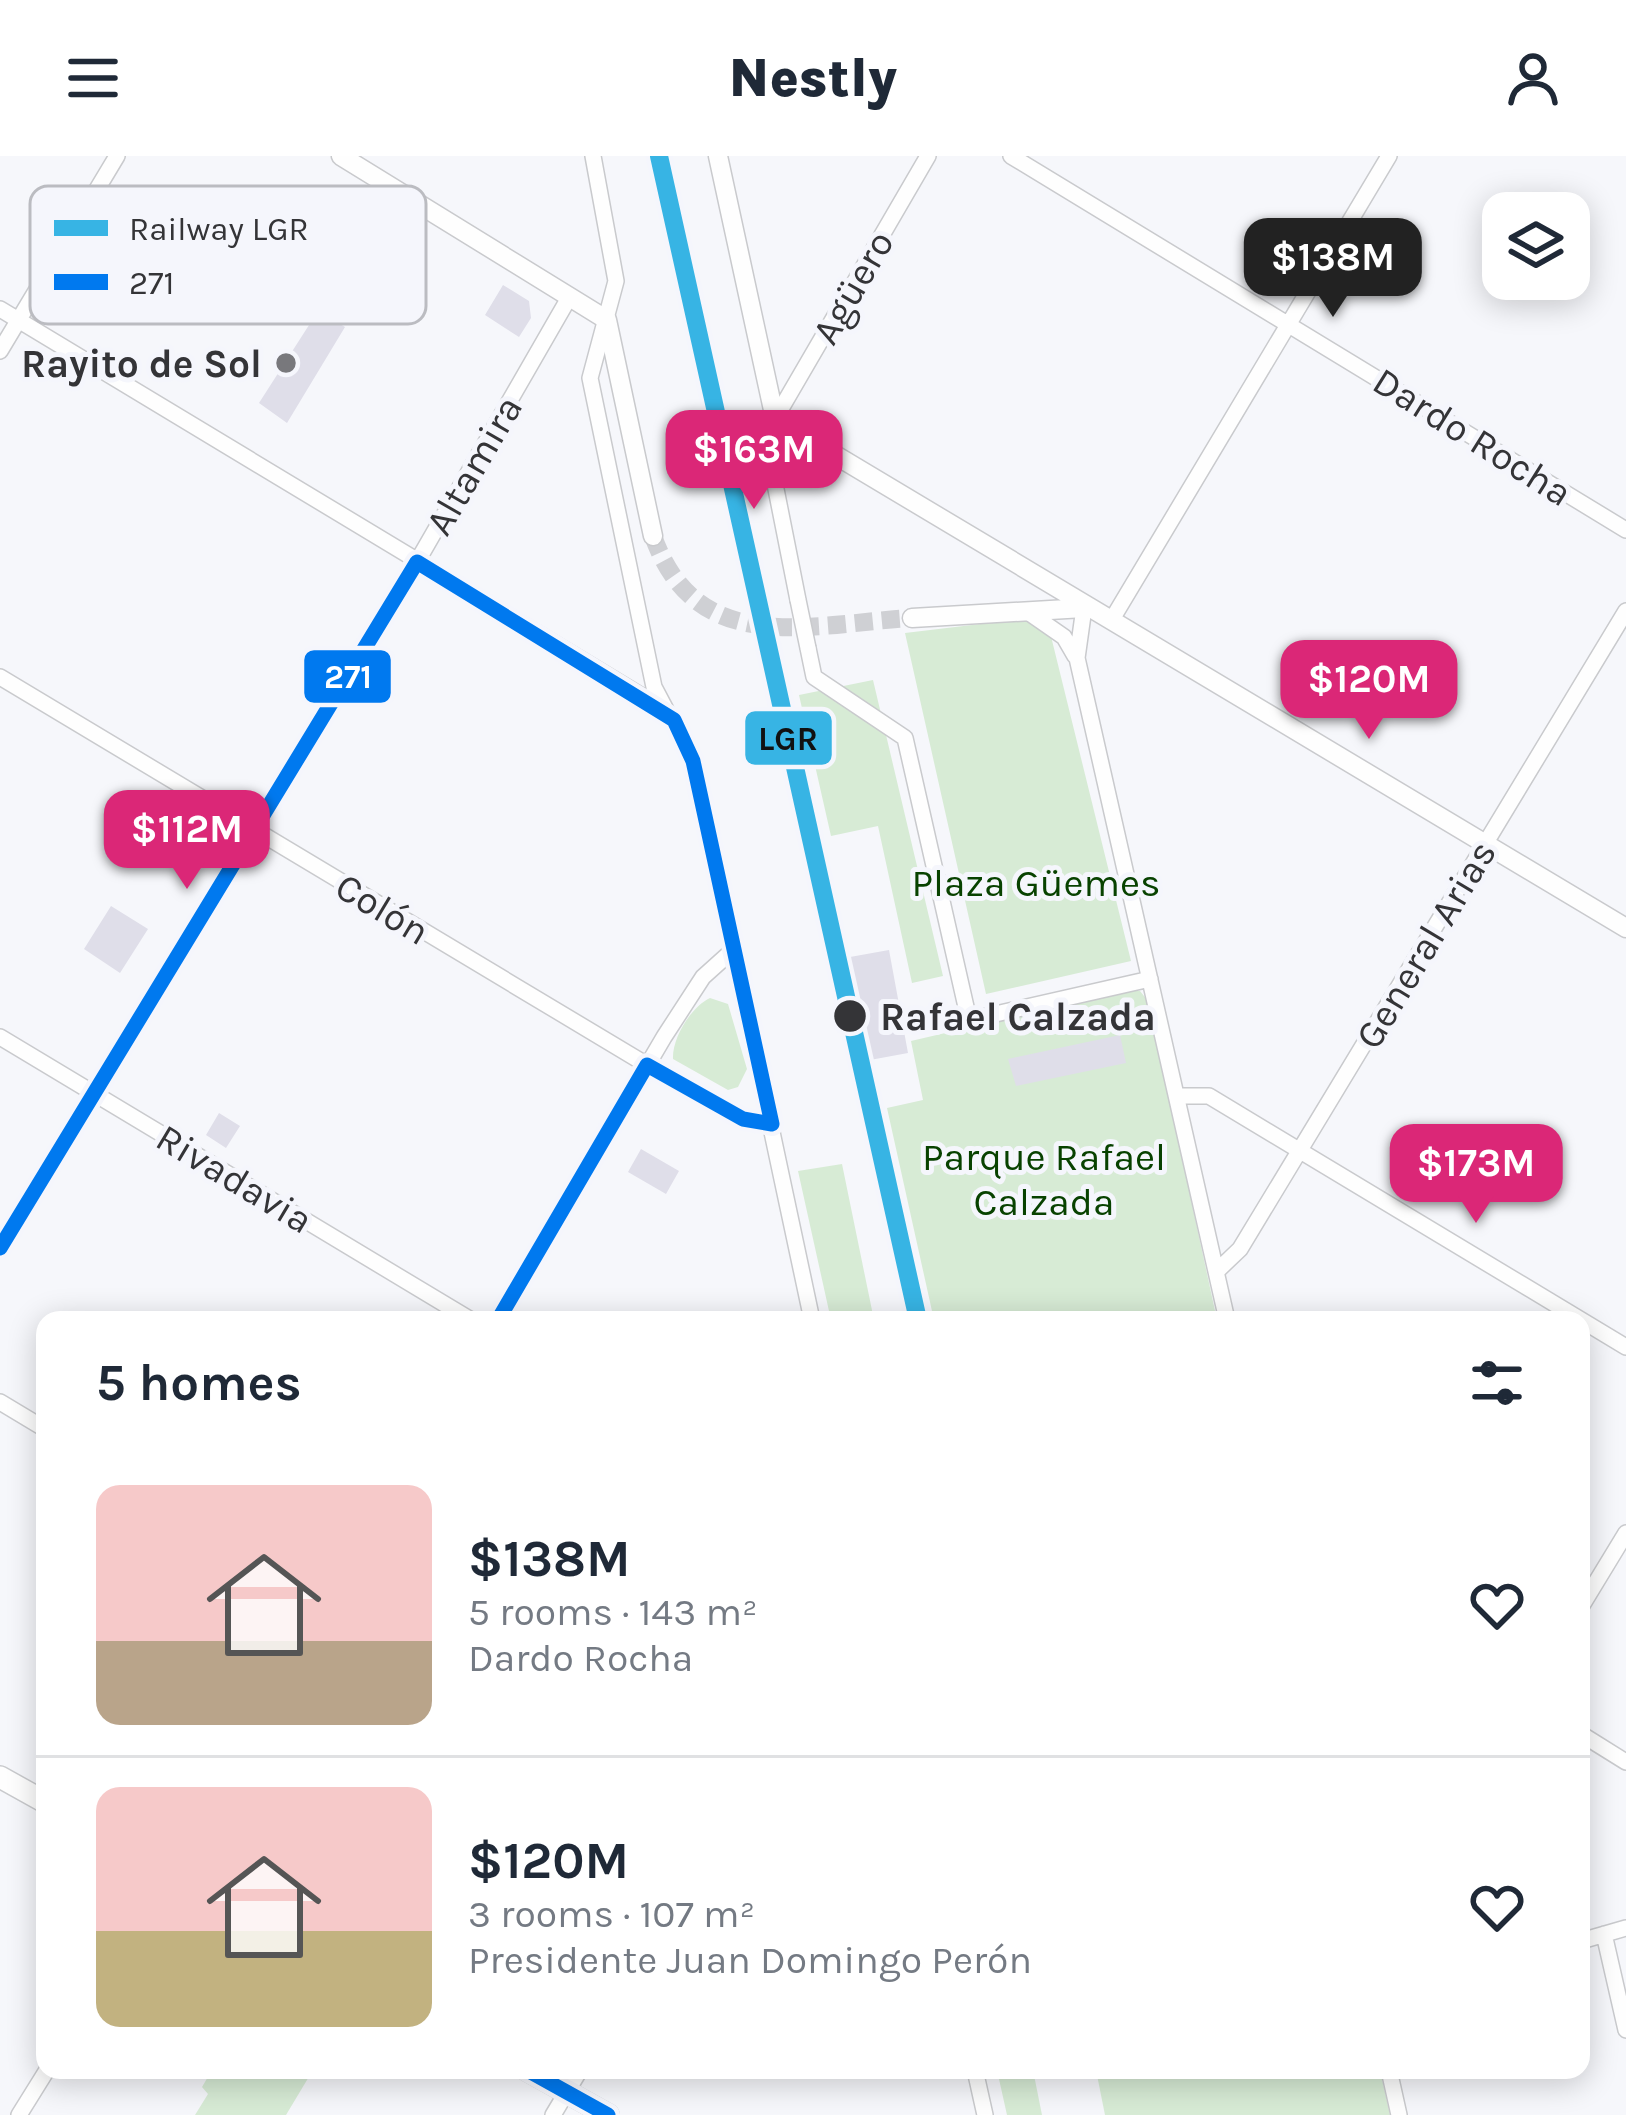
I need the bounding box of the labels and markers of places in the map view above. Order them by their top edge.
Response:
pin: $138M [1249,218,1417,320]
place label: Rayito de Sol [21,341,262,387]
marker: Rayito de Sol [273,350,299,376]
pin: $163M [670,410,838,512]
pin: $120M [1285,640,1453,742]
pin: $112M [103,790,271,892]
place label: Rafael Calzada [880,994,1156,1040]
marker: Rafael Calzada [831,997,869,1035]
pin: $173M [1392,1124,1560,1226]

